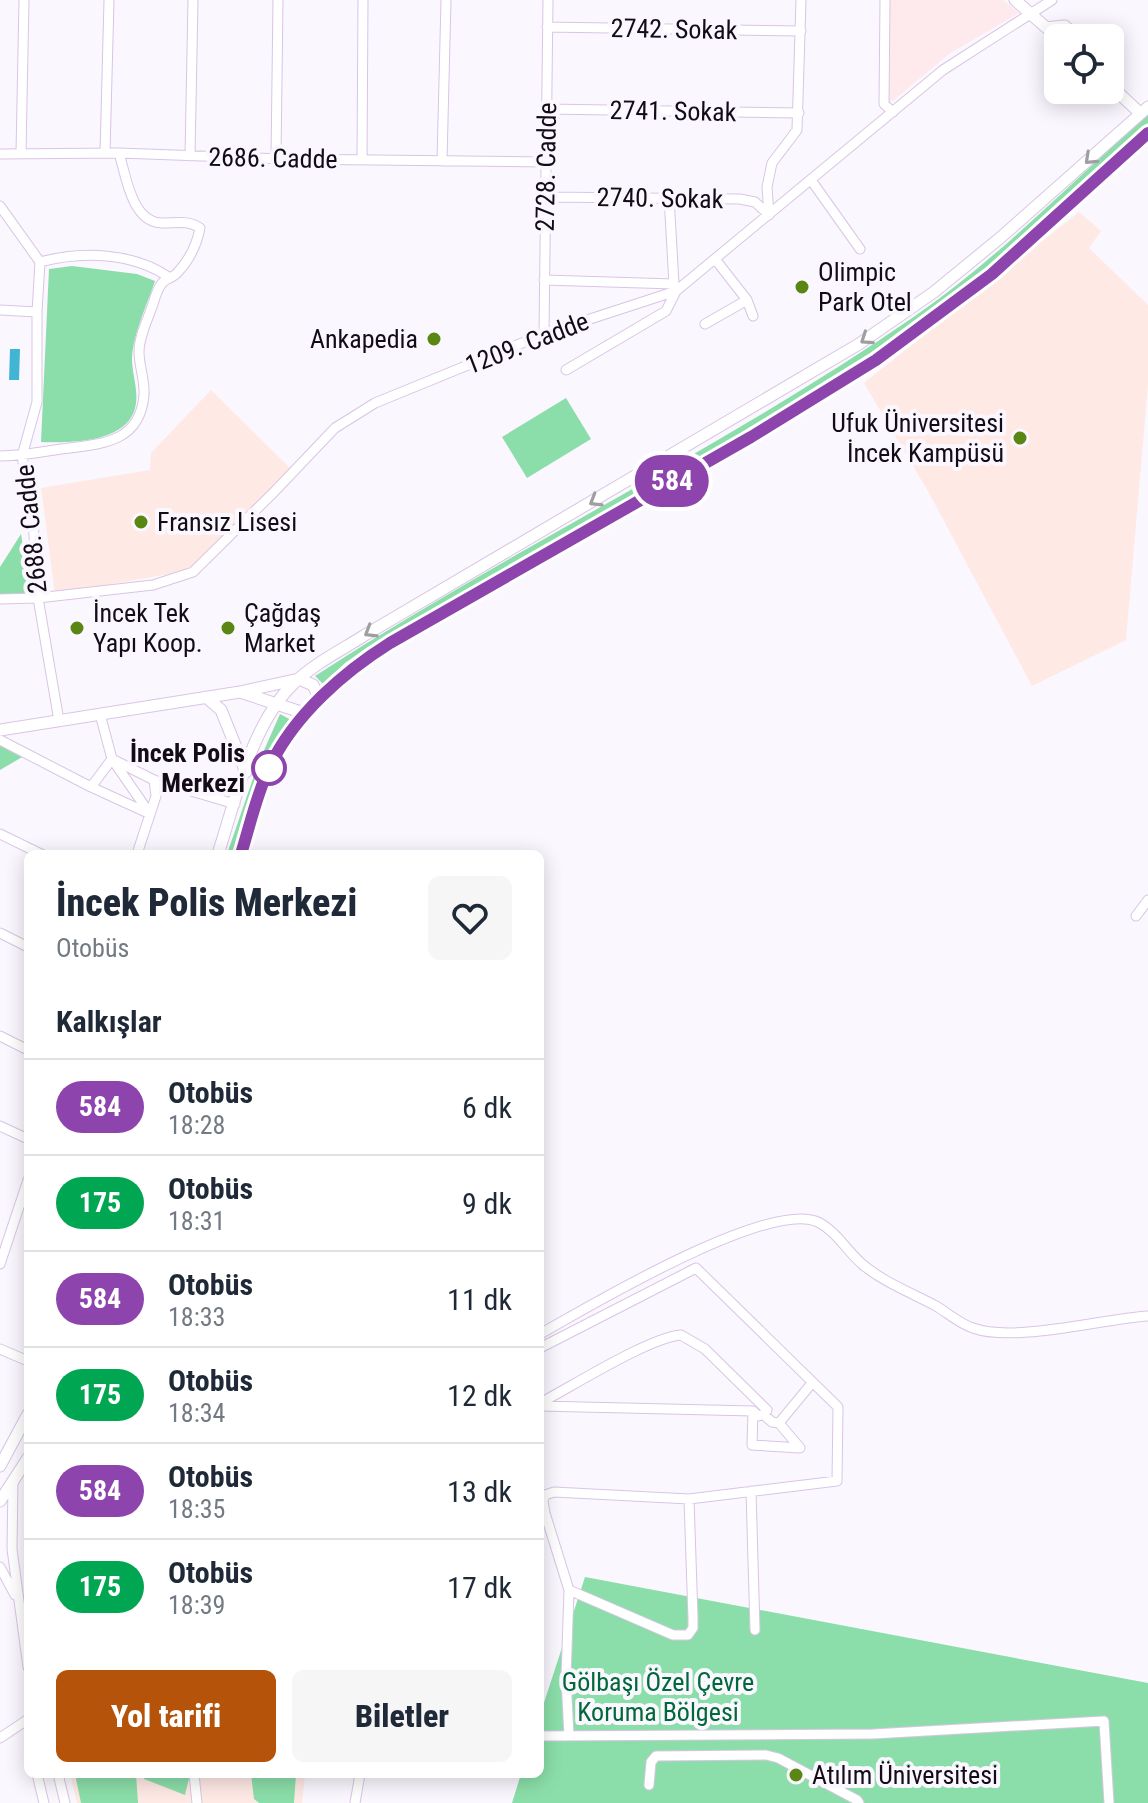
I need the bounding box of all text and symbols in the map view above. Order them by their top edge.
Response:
street label: 2742. Sokak [610,13,738,45]
map controls [1044,24,1124,104]
button: locate [1044,24,1124,104]
street label: 2741. Sokak [609,95,737,127]
street label: 2728. Cadde [530,102,562,232]
street label: 2686. Cadde [208,142,338,174]
one-way arrow [1084,149,1099,163]
street label: 2740. Sokak [596,182,724,214]
place label: Olimpic Park Otel [818,257,912,317]
marker: Olimpic Park Otel [793,278,811,296]
street label: 1209. Cadde [461,306,593,380]
place label: Ankapedia [310,324,418,354]
one-way arrow [860,329,874,344]
marker: Ankapedia [425,330,443,348]
place label: Ufuk Üniversitesi İncek Kampüsü [831,408,1004,468]
marker: Ufuk Üniversitesi İncek Kampüsü [1011,429,1029,447]
line badge: 584 [626,455,718,507]
street label: 2688. Cadde [9,463,53,595]
text: 584 [651,464,693,497]
one-way arrow [589,492,604,507]
place label: Fransız Lisesi [157,507,297,537]
marker: Fransız Lisesi [132,513,150,531]
place label: İncek Tek Yapı Koop. [93,598,203,658]
place label: Çağdaş Market [244,598,321,658]
marker: İncek Tek Yapı Koop. [68,619,86,637]
marker: Çağdaş Market [219,619,237,637]
one-way arrow [364,622,379,638]
place label: İncek Polis Merkezi [130,738,245,798]
marker: İncek Polis Merkezi [252,751,286,785]
button: heart [428,876,512,960]
text: İncek Polis Merkezi [56,881,357,925]
text: Otobüs [56,933,129,963]
text: Kalkışlar [56,1004,162,1039]
text: Otobüs [168,1075,253,1110]
text: 584 [79,1090,121,1123]
text: 6 dk [462,1090,512,1125]
text: 18:28 [168,1110,225,1140]
text: Otobüs [168,1171,253,1206]
text: 175 [79,1186,121,1219]
text: 9 dk [462,1186,512,1221]
text: 18:31 [168,1206,225,1236]
text: Otobüs [168,1267,253,1302]
text: 584 [79,1282,121,1315]
text: 11 dk [447,1282,512,1317]
text: 18:33 [168,1302,225,1332]
text: Otobüs [168,1363,253,1398]
text: 175 [79,1378,121,1411]
text: 12 dk [447,1378,512,1413]
text: 18:34 [168,1398,225,1428]
text: Otobüs [168,1459,253,1494]
text: 584 [79,1474,121,1507]
text: 13 dk [447,1474,512,1509]
text: 18:35 [168,1494,225,1524]
text: Otobüs [168,1555,253,1590]
text: 175 [79,1570,121,1603]
text: 17 dk [447,1570,512,1605]
text: 18:39 [168,1590,225,1620]
park label: Gölbaşı Özel Çevre Koruma Bölgesi [562,1667,754,1727]
button: Yol tarifi [56,1670,276,1762]
button: Biletler [292,1670,512,1762]
place label: Atılım Üniversitesi [812,1760,998,1790]
marker: Atılım Üniversitesi [787,1766,805,1784]

